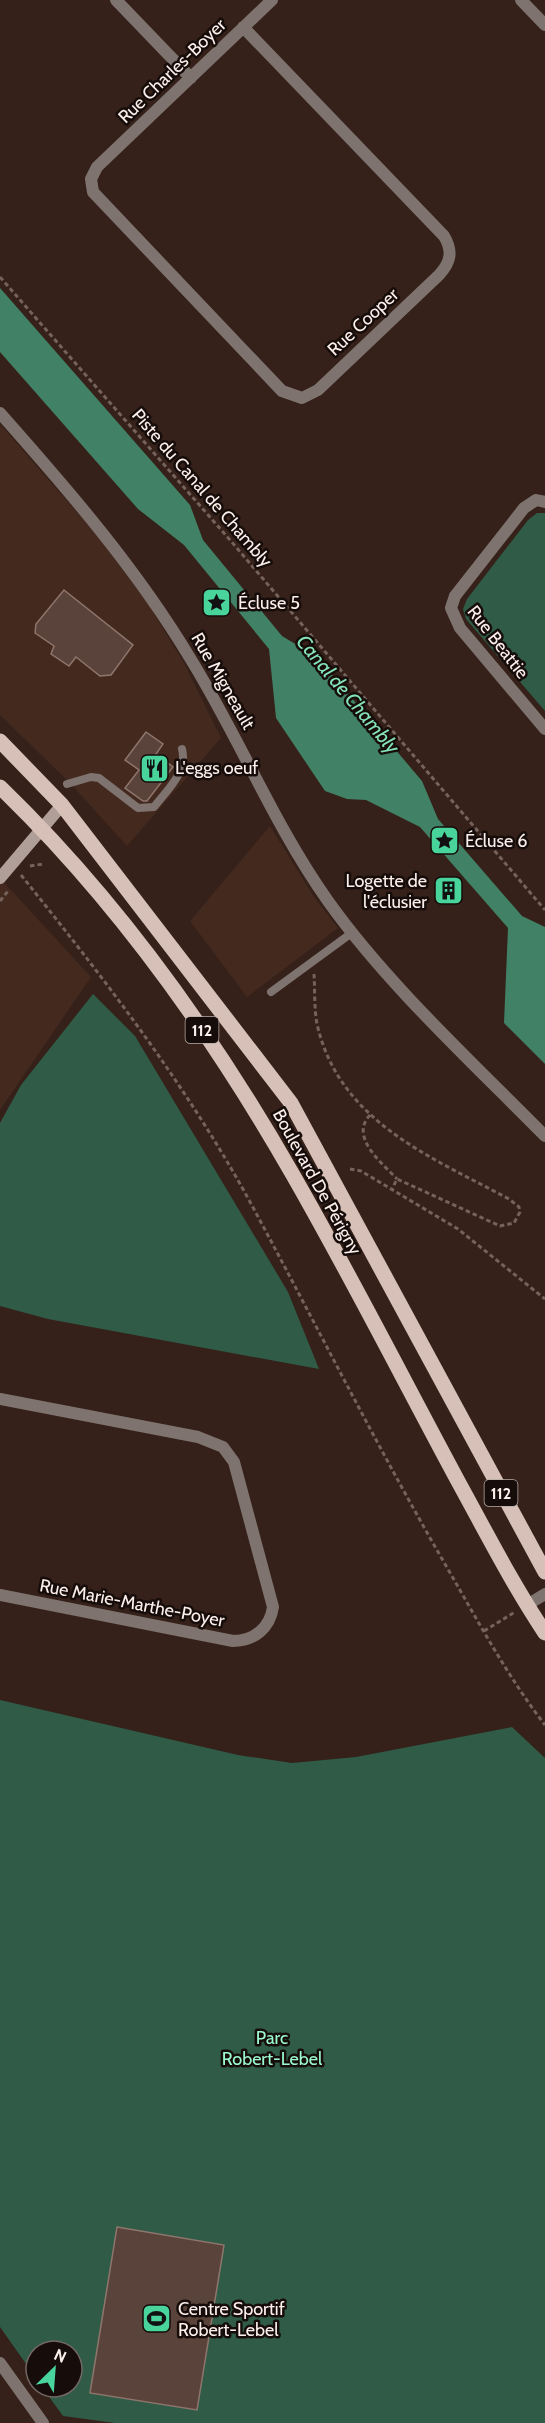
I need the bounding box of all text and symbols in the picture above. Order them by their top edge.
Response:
street label: Rue Charles-Boyer [114,14,231,128]
street label: Rue Cooper [323,283,403,360]
street label: Piste du Canal de Chambly [127,404,277,572]
place icon: Écluse 5 [201,587,233,619]
place label: Écluse 5 [238,592,300,614]
street label: Rue Beattie [463,601,533,683]
street label: Rue Migneault [186,629,260,733]
water label: Canal de Chambly [291,630,405,759]
restaurant icon: L'eggs oeuf [138,752,170,784]
place label: L'eggs oeuf [175,757,258,779]
place icon: Écluse 6 [428,825,460,857]
place label: Écluse 6 [465,830,527,852]
place label: Logette de l'éclusier [346,870,427,913]
building icon: Logette de l'éclusier [432,875,464,907]
road number: 112 [186,1017,218,1043]
street label: Boulevard De Périgny [268,1105,366,1259]
road number: 112 [484,1480,518,1506]
street label: Rue Marie-Marthe-Poyer [38,1574,227,1632]
park label: Parc Robert-Lebel [222,2027,323,2070]
place label: Centre Sportif Robert-Lebel [178,2298,285,2341]
sports icon: Centre Sportif Robert-Lebel [141,2303,173,2335]
north arrow [24,2339,84,2399]
text: N [51,2345,69,2367]

